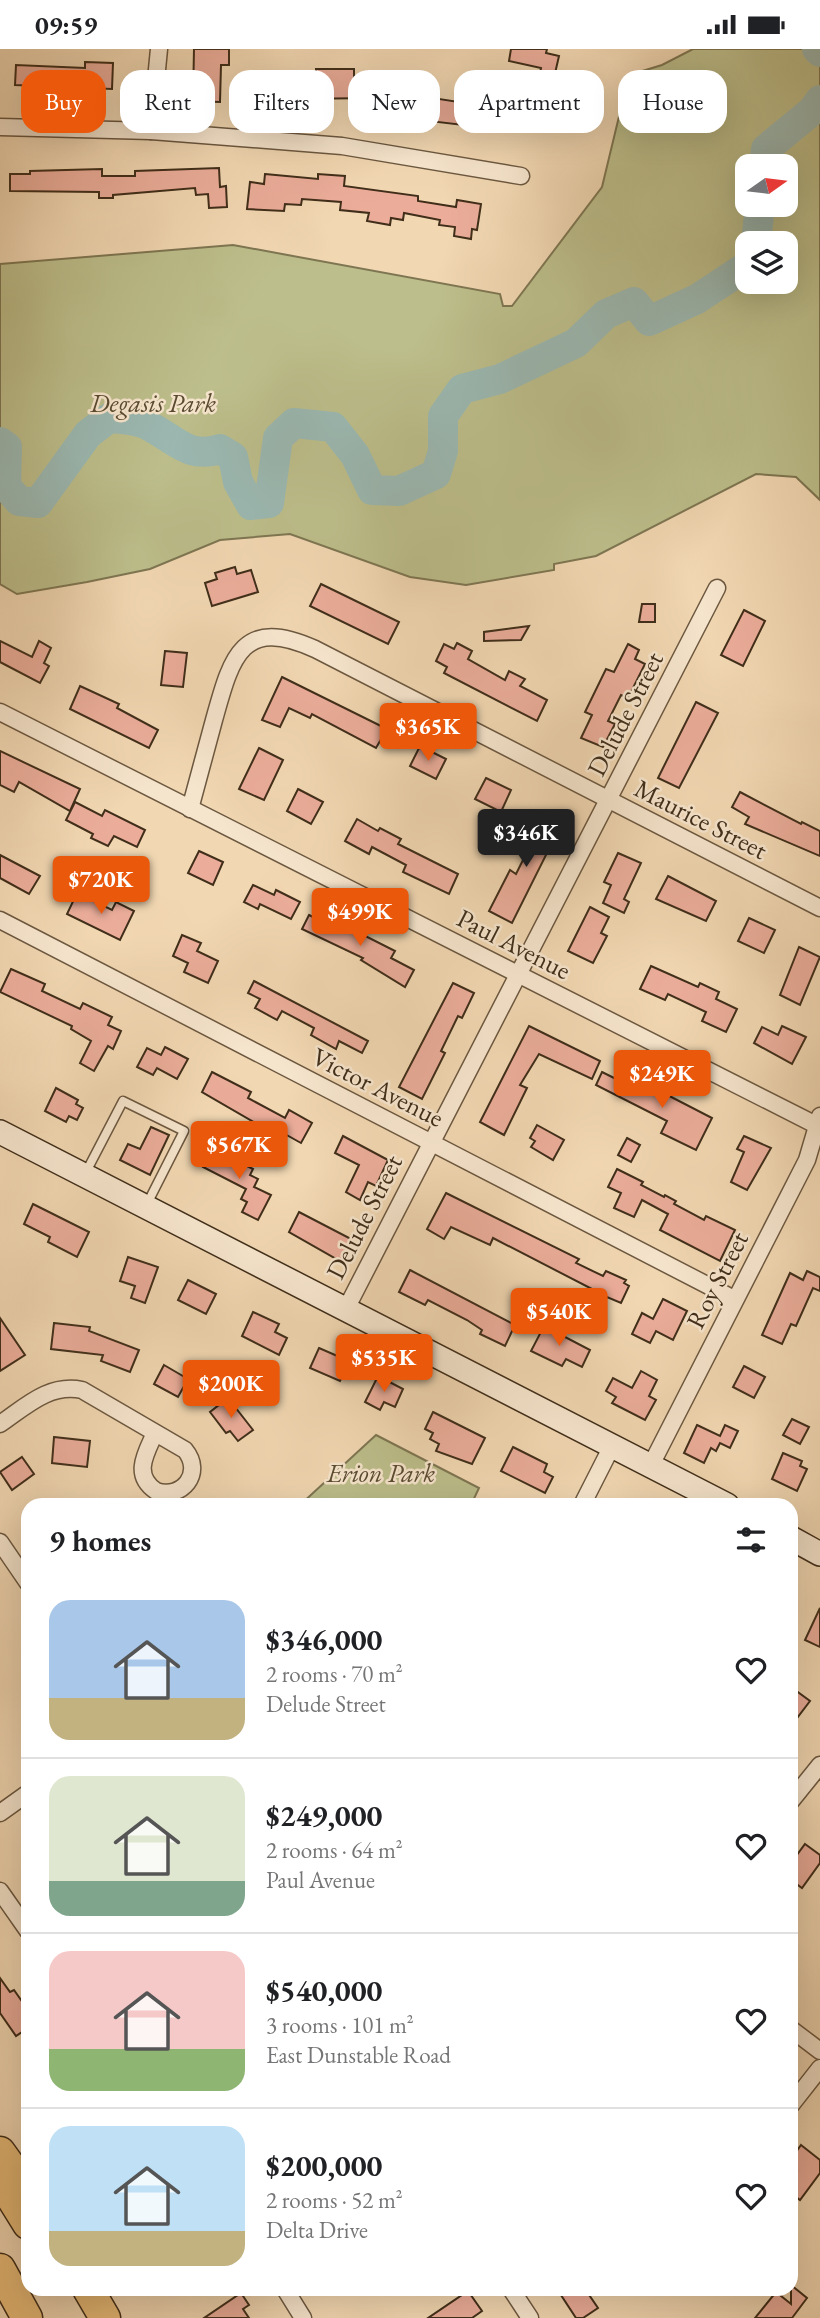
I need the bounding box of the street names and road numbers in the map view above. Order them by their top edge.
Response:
street label: Delude Street [579,646,671,782]
street label: Maurice Street [629,771,773,867]
street label: Paul Avenue [451,901,577,987]
street label: Victor Avenue [306,1039,450,1135]
street label: Delude Street [318,1149,410,1285]
street label: Roy Street [678,1226,756,1334]

